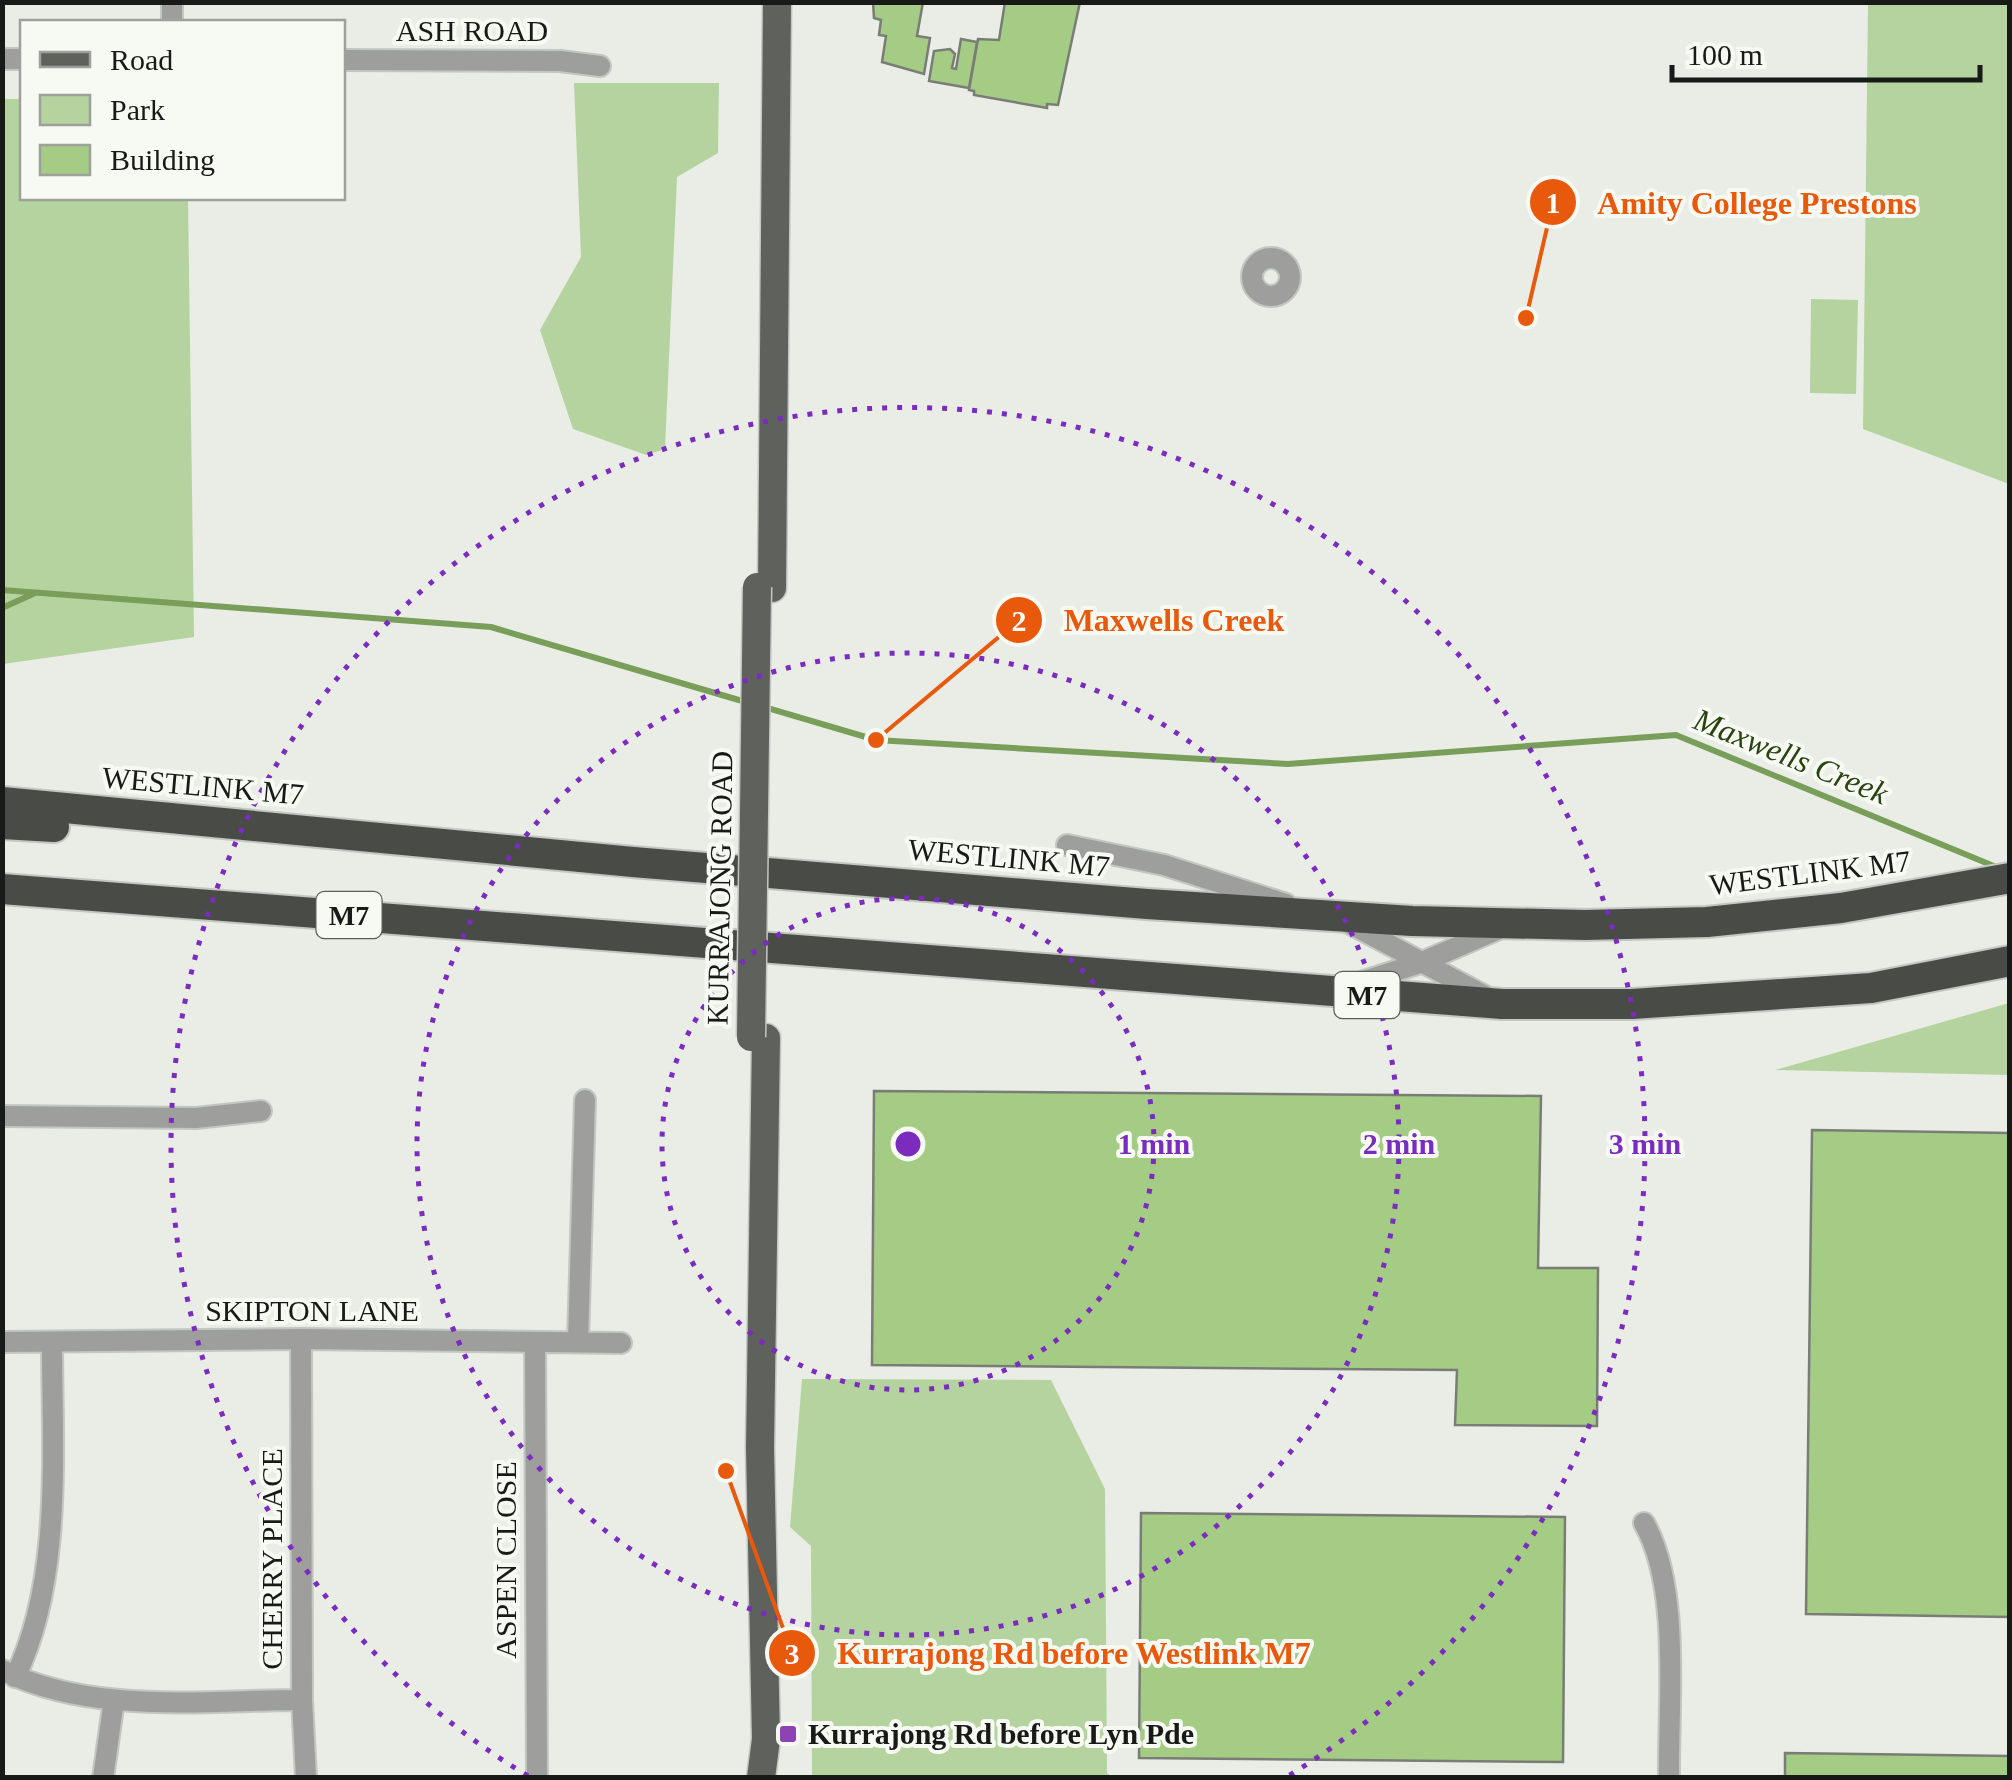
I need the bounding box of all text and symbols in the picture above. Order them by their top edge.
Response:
street label: ASH ROAD [396,14,548,47]
legend [20,20,345,200]
scale bar [1672,20,1980,82]
text: 100 m [1687,38,1763,71]
text: Road [110,43,173,76]
text: Park [110,93,165,126]
text: Building [110,143,215,176]
callout: Amity College Prestons [1528,171,1937,233]
text: Amity College Prestons [1597,185,1917,221]
text: 1 [1546,186,1561,219]
callout: Maxwells Creek [994,589,1305,651]
text: Maxwells Creek [1064,602,1285,638]
text: 2 [1012,604,1027,637]
water label: Maxwells Creek [1688,700,1894,812]
street label: KURRAJONG ROAD [701,751,738,1025]
street label: WESTLINK M7 [101,760,305,811]
street label: WESTLINK M7 [907,832,1111,883]
street label: WESTLINK M7 [1707,844,1912,901]
road number: M7 [316,892,382,938]
road number: M7 [1334,972,1400,1018]
centre of rings [890,1126,926,1162]
text: 1 min [1118,1127,1191,1160]
text: 2 min [1363,1127,1436,1160]
text: 3 min [1609,1127,1682,1160]
street label: SKIPTON LANE [205,1294,419,1327]
street label: CHERRY PLACE [255,1448,288,1670]
street label: ASPEN CLOSE [489,1461,522,1659]
callout: Kurrajong Rd before Westlink M7 [767,1622,1332,1684]
text: Kurrajong Rd before Westlink M7 [837,1635,1311,1671]
text: 3 [785,1637,800,1670]
place label: Kurrajong Rd before Lyn Pde [808,1717,1194,1750]
marker: Kurrajong Rd before Lyn Pde [777,1723,799,1745]

